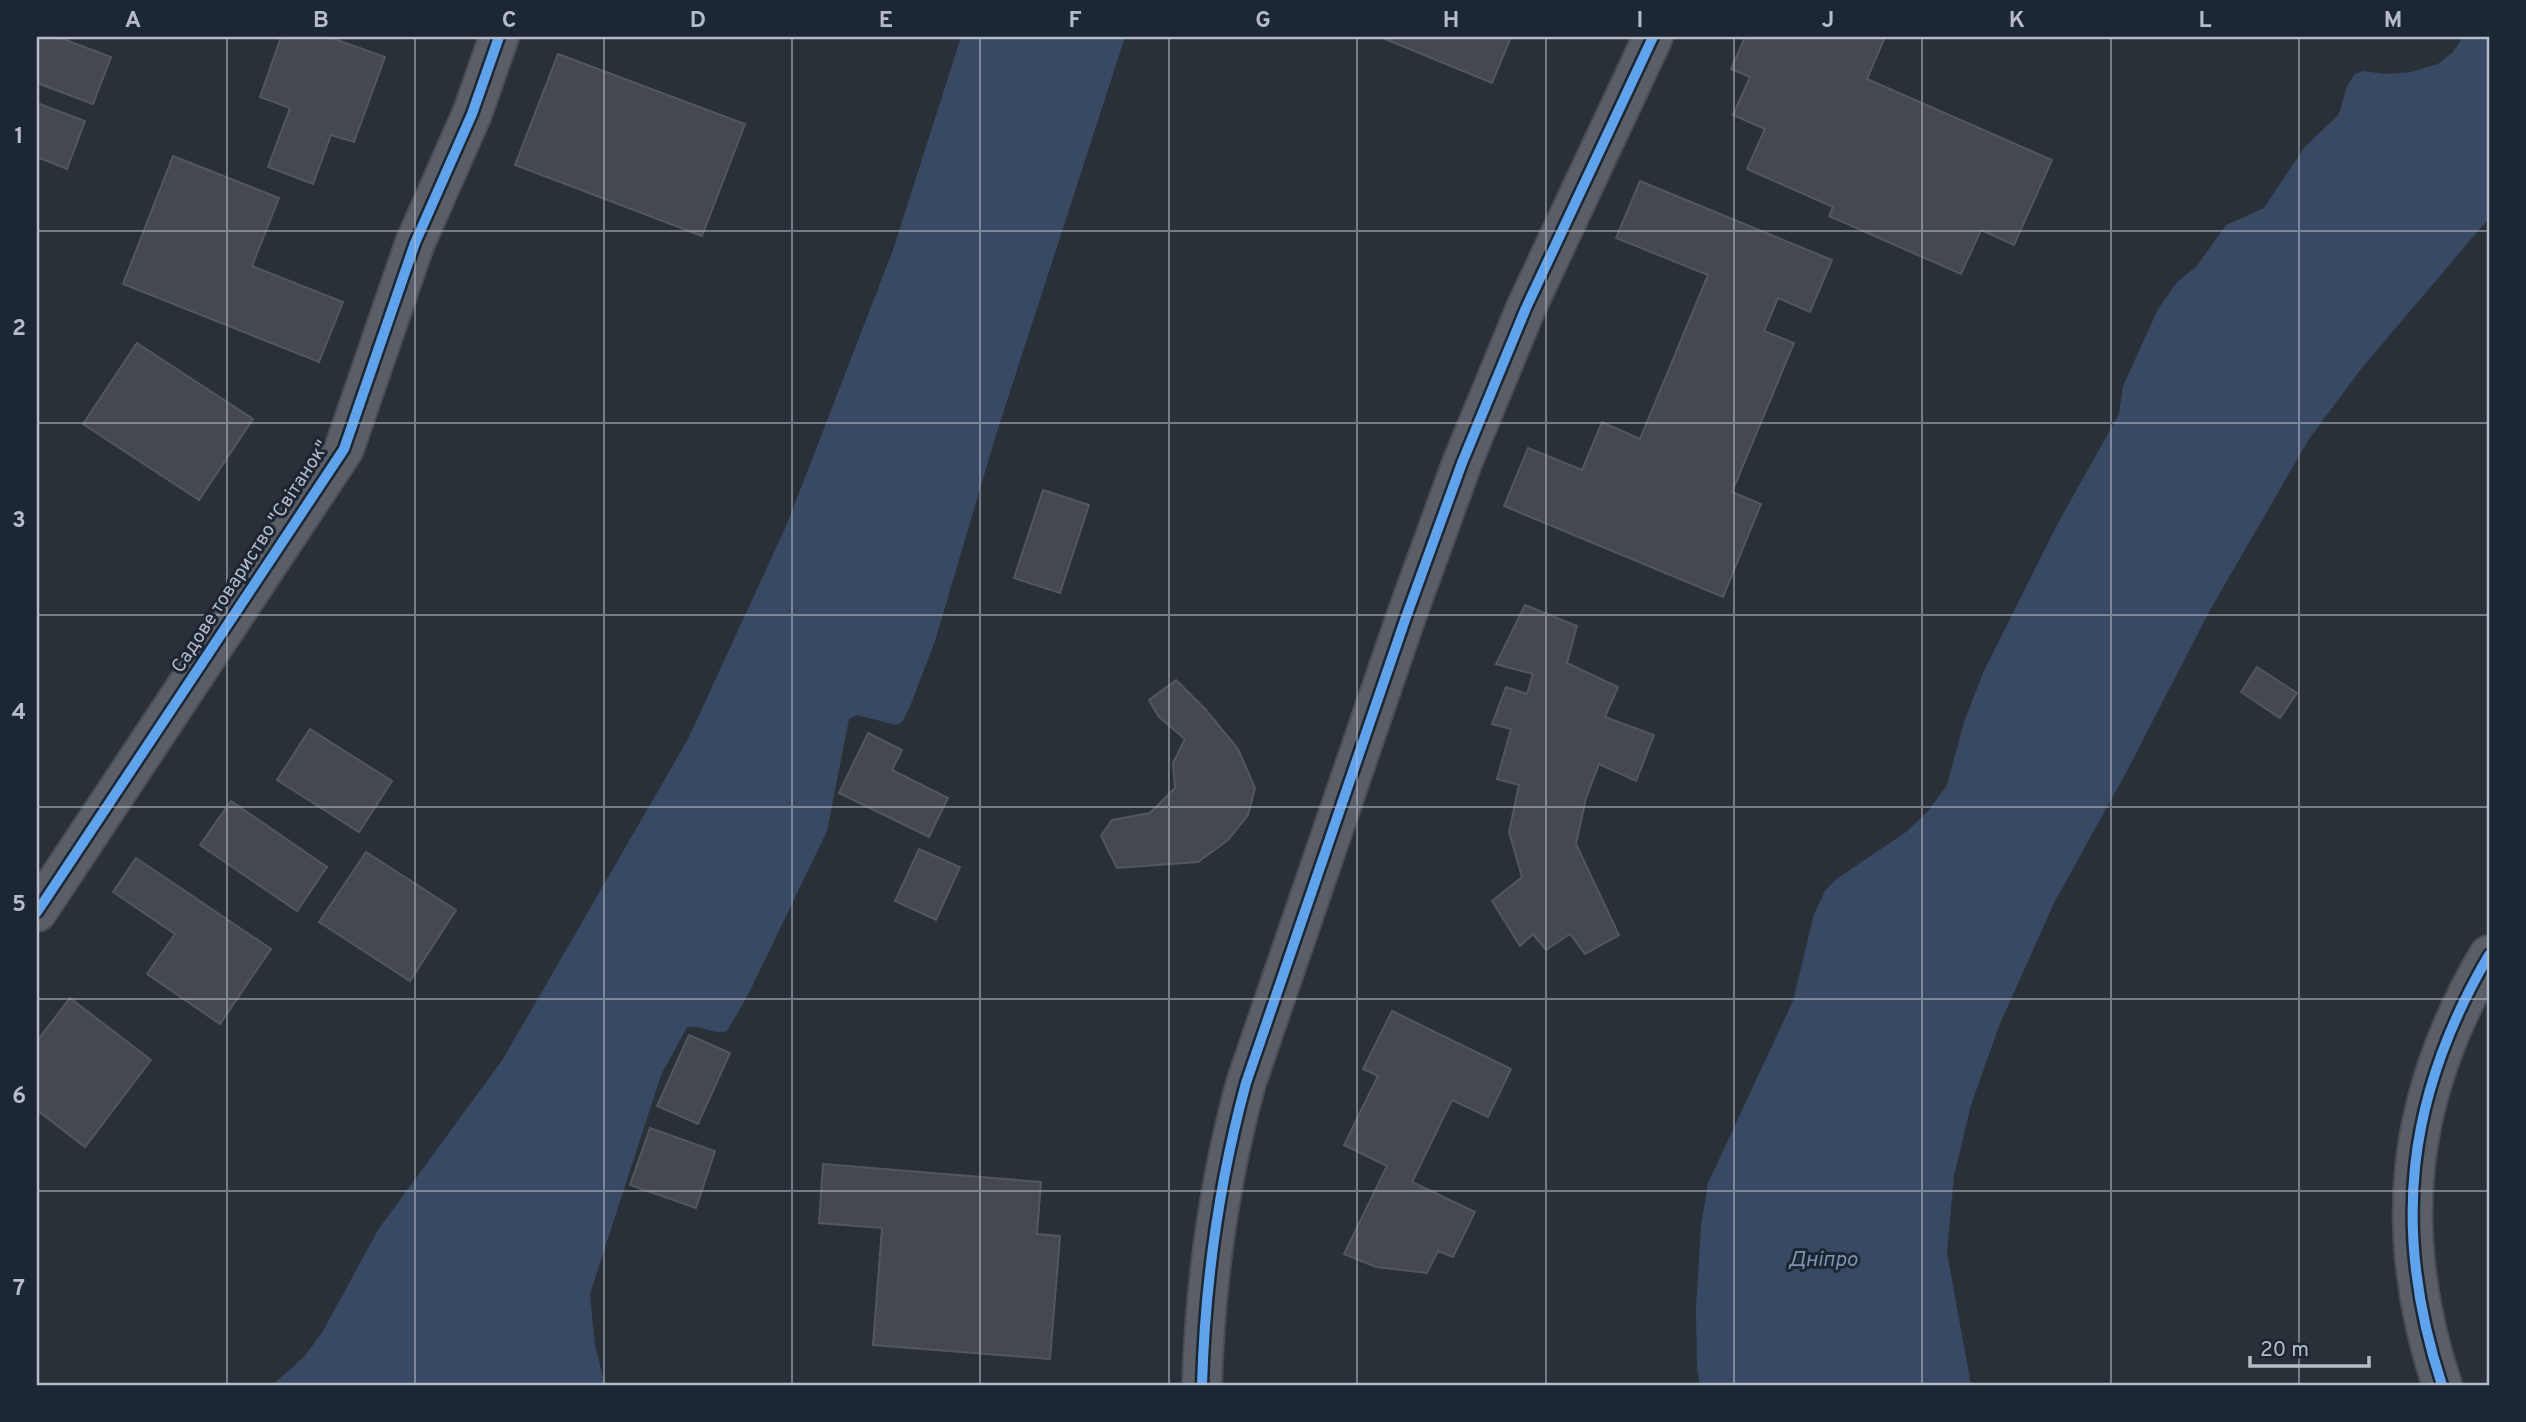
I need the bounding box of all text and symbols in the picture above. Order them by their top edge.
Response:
text: A [125,7,141,36]
text: B [313,7,329,36]
text: C [502,7,516,36]
text: D [690,7,706,36]
text: E [879,7,893,36]
text: F [1068,7,1082,36]
text: G [1255,7,1271,36]
text: H [1443,7,1459,36]
text: I [1637,7,1643,36]
text: J [1822,7,1834,36]
text: K [2009,7,2025,36]
text: L [2198,7,2212,36]
text: M [2384,7,2402,36]
text: 1 [14,123,24,152]
text: 2 [12,315,26,344]
street label: Садове товариство "Світанок" [167,436,335,678]
text: 3 [12,507,26,536]
text: 4 [12,699,26,728]
text: 5 [12,891,26,920]
text: 6 [12,1083,26,1112]
water label: Дніпро [1789,1247,1858,1274]
text: 7 [13,1275,25,1304]
scale bar [2250,1324,2368,1368]
text: 20 m [2260,1337,2309,1364]

